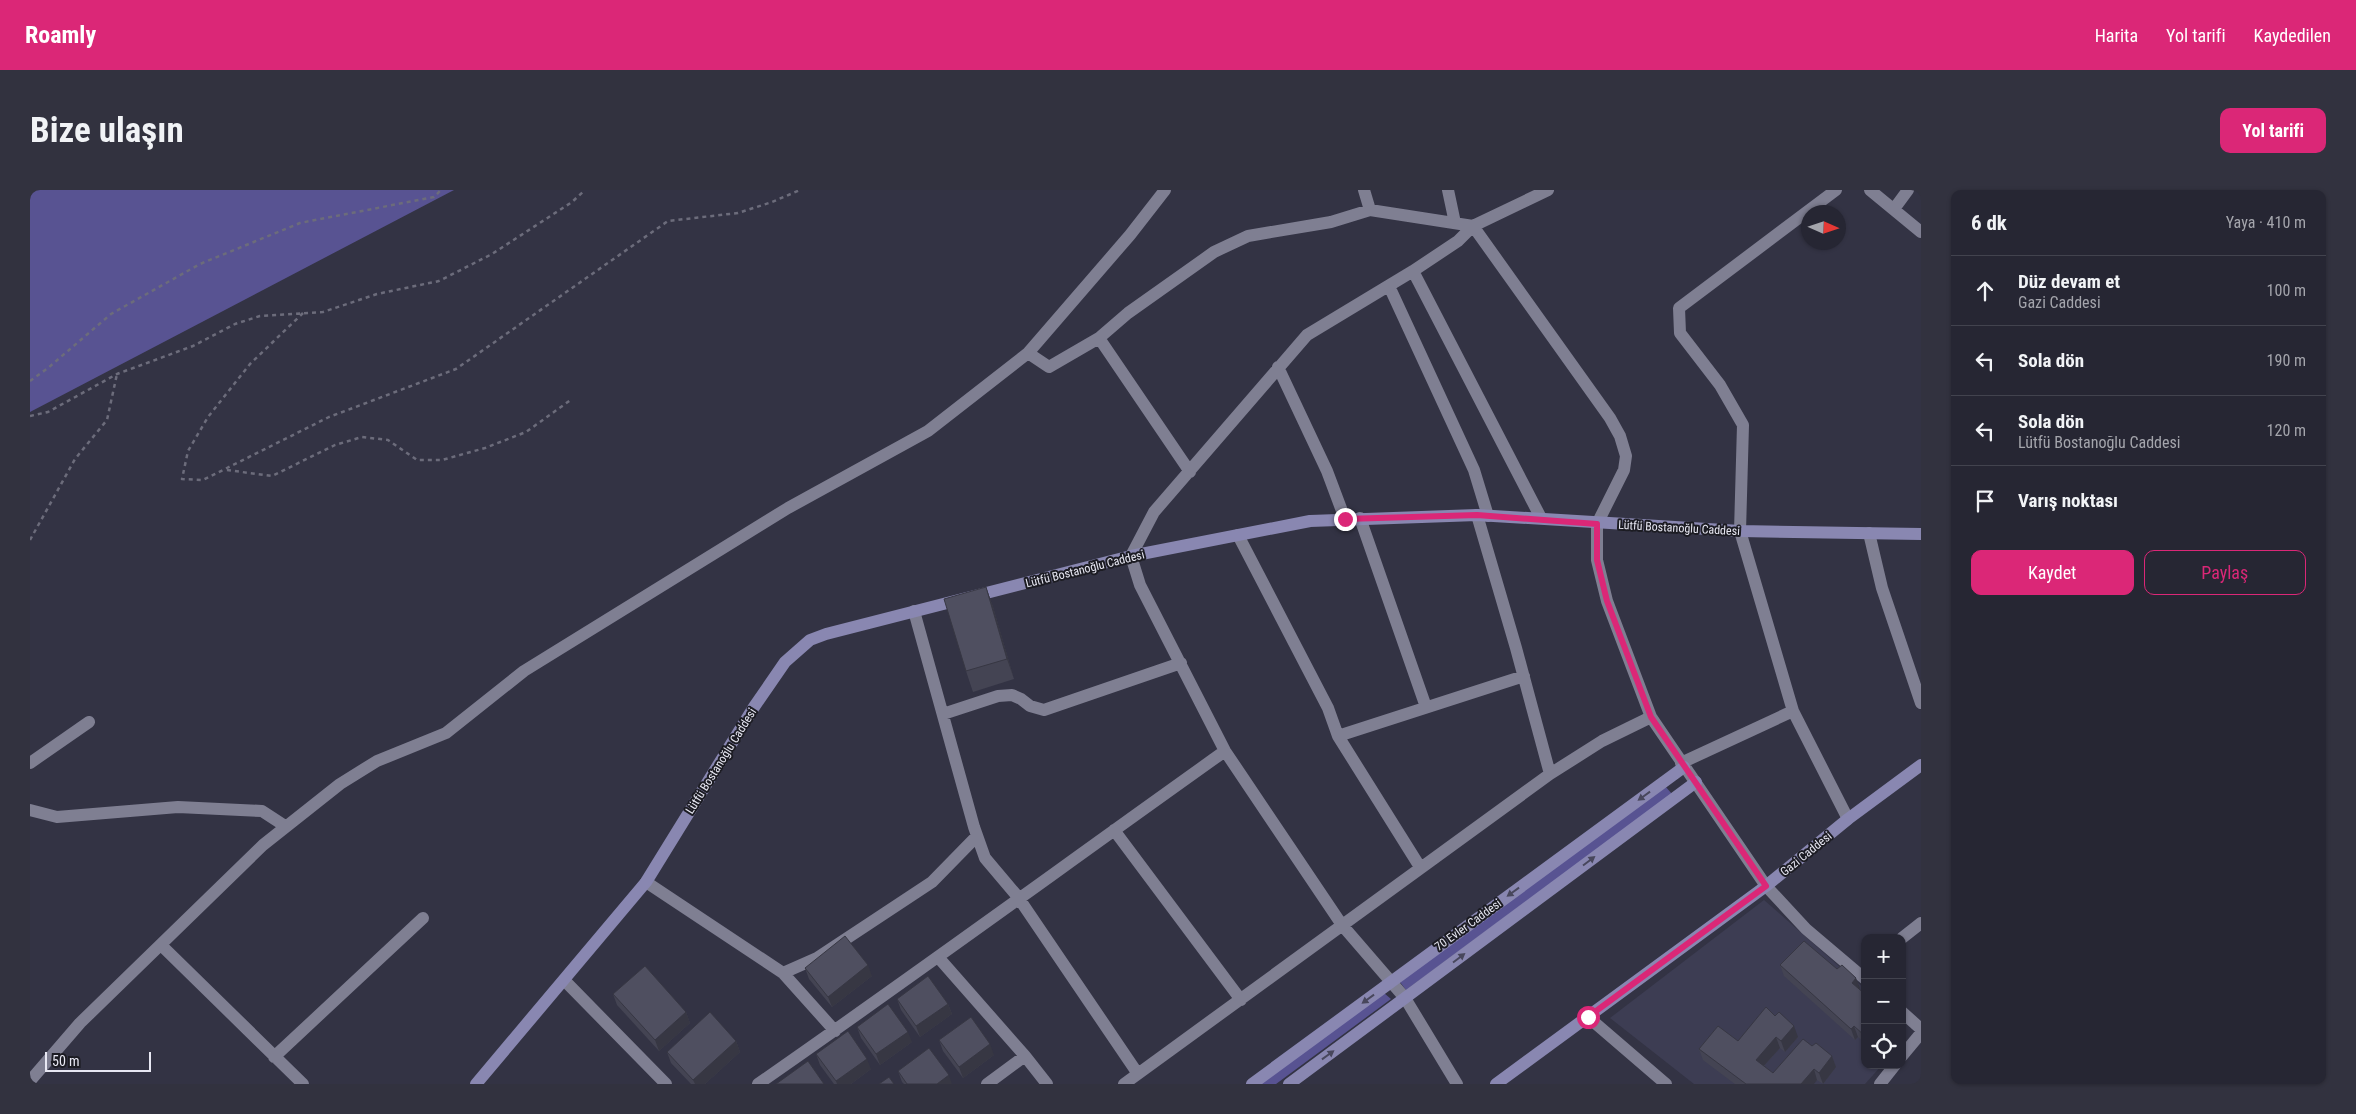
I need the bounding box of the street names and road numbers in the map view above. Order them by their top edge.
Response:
street label: Lütfü Bostanoğlu Caddesi [1618,518,1740,538]
street label: Lütfü Bostanoğlu Caddesi [1024,547,1146,591]
street label: Lütfü Bostanoğlu Caddesi [683,706,759,816]
street label: Gazi Caddesi [1778,829,1834,879]
street label: 70 Evler Caddesi [1432,896,1504,954]

